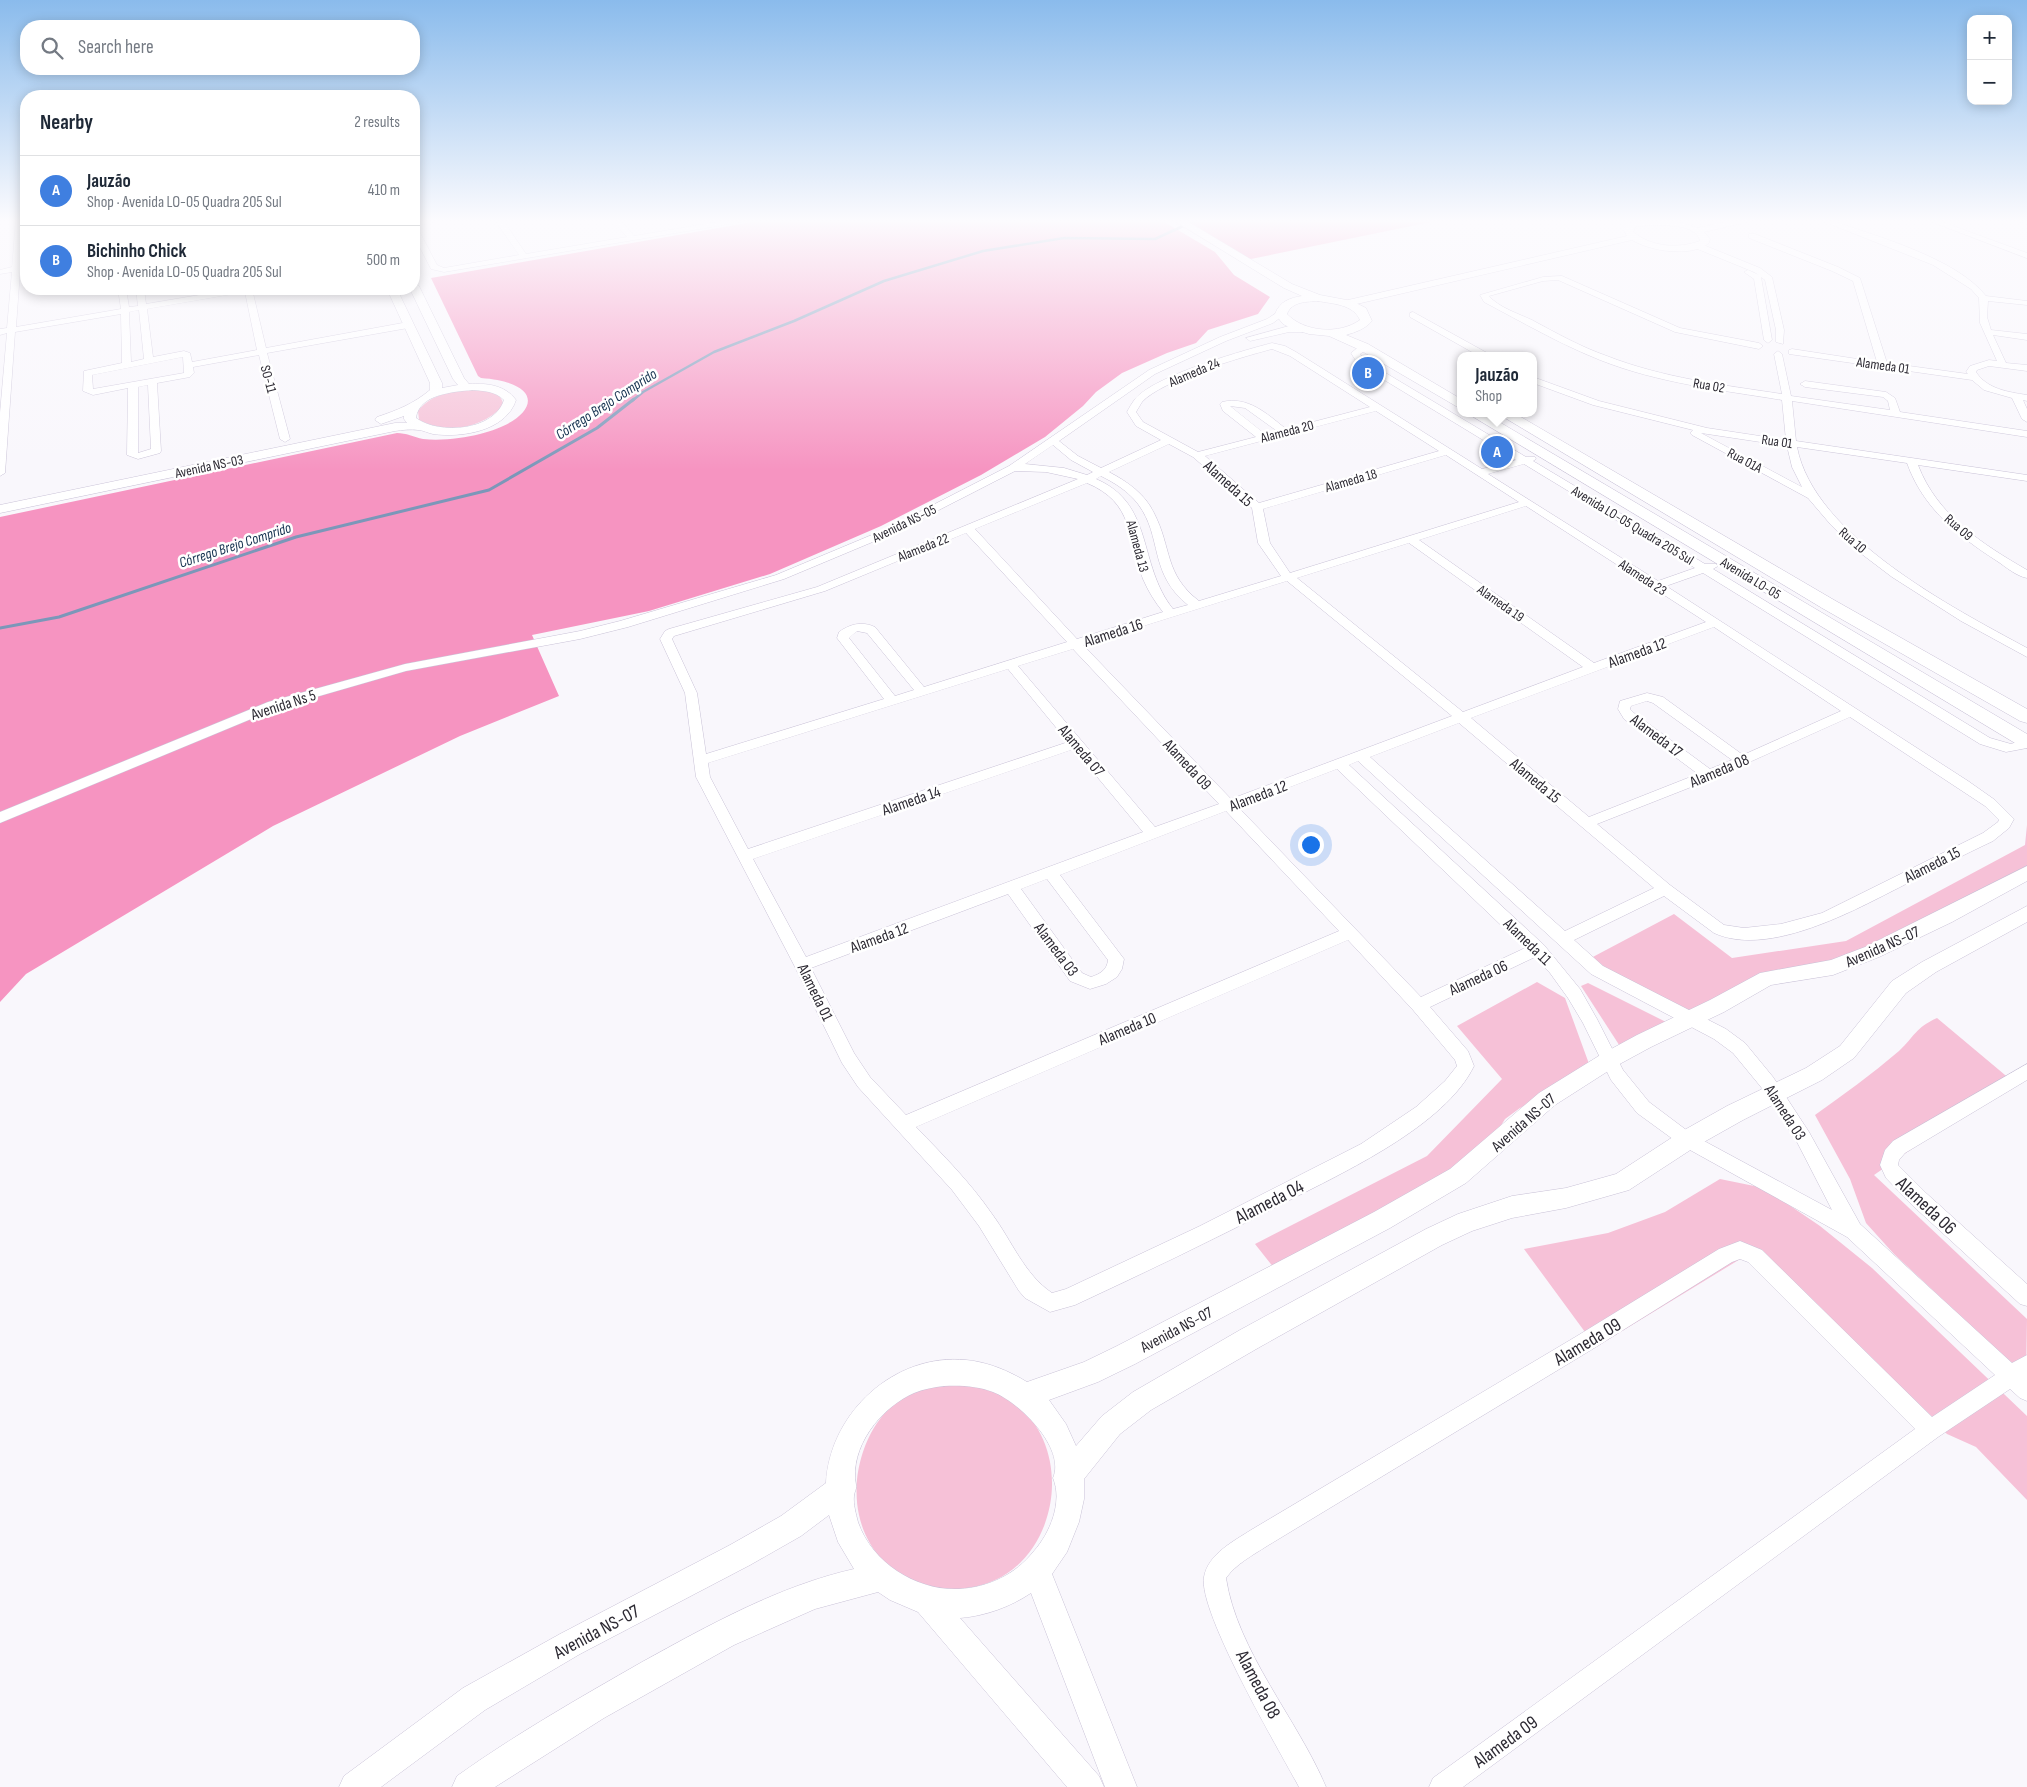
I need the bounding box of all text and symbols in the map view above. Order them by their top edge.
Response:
map controls [1967,15,2012,105]
button: + [1967,15,2012,60]
search box [20,20,420,75]
icon: search [38,34,66,62]
text: Search here [78,36,154,59]
button: − [1967,60,2012,105]
text: Nearby [40,110,93,135]
text: 2 results [354,113,400,132]
text: Jauzão [87,170,131,193]
text: A [52,181,60,200]
text: 410 m [368,181,400,200]
text: Shop · Avenida LO-05 Quadra 205 Sul [87,193,282,212]
text: Bichinho Chick [87,240,186,263]
text: B [52,251,60,270]
text: 500 m [366,251,400,270]
text: Shop · Avenida LO-05 Quadra 205 Sul [87,263,282,282]
popup [1457,352,1537,417]
street label: Alameda 01 [1854,353,1911,378]
street label: Alameda 24 [1165,354,1222,391]
pin: B [1352,354,1384,392]
street label: SO-11 [257,363,280,395]
text: Jauzão [1475,364,1519,387]
water label: Córrego Brejo Comprido [552,365,660,444]
street label: Rua 02 [1692,374,1726,397]
text: Shop [1475,387,1502,406]
street label: Alameda 20 [1258,416,1316,447]
street label: Rua 01 [1760,431,1794,452]
pin: A [1481,433,1513,471]
street label: Rua 01A [1724,444,1766,477]
street label: Avenida NS-03 [172,451,245,482]
street label: Alameda 15 [1198,456,1257,511]
street label: Alameda 18 [1322,465,1379,496]
street label: Avenida LO-05 Quadra 205 Sul [1568,482,1697,569]
street label: Avenida NS-05 [869,501,939,547]
street label: Rua 09 [1941,510,1976,544]
street label: Alameda 13 [1122,517,1153,574]
water label: Córrego Brejo Comprido [177,518,294,573]
street label: Rua 10 [1835,524,1870,557]
street label: Alameda 22 [894,529,952,566]
street label: Avenida LO-05 [1717,553,1784,603]
street label: Alameda 23 [1615,555,1670,599]
street label: Alameda 19 [1473,581,1527,626]
street label: Alameda 16 [1081,615,1145,652]
street label: Alameda 12 [1605,634,1669,673]
street label: Avenida Ns 5 [248,686,318,725]
street label: Alameda 17 [1626,710,1686,762]
street label: Alameda 07 [1053,720,1108,781]
street label: Alameda 09 [1158,735,1215,794]
street label: Alameda 08 [1686,750,1752,793]
street label: Alameda 15 [1505,754,1564,808]
street label: Alameda 12 [1226,777,1290,816]
street label: Alameda 14 [879,782,944,821]
your location [1298,832,1324,858]
street label: Alameda 15 [1901,843,1964,888]
street label: Alameda 11 [1498,914,1555,970]
street label: Alameda 12 [847,919,911,958]
street label: Alameda 03 [1029,919,1082,980]
street label: Avenida NS-07 [1842,922,1923,972]
street label: Alameda 06 [1445,957,1511,1001]
street label: Alameda 01 [792,960,837,1025]
street label: Alameda 10 [1095,1009,1159,1050]
street label: Alameda 03 [1759,1081,1810,1144]
street label: Avenida NS-07 [1487,1090,1560,1157]
street label: Alameda 06 [1890,1172,1961,1240]
street label: Alameda 04 [1231,1175,1308,1230]
street label: Avenida NS-07 [1137,1303,1217,1358]
street label: Alameda 09 [1549,1313,1626,1372]
street label: Avenida NS-07 [549,1600,644,1665]
street label: Alameda 08 [1230,1646,1285,1723]
street label: Alameda 09 [1468,1711,1543,1774]

